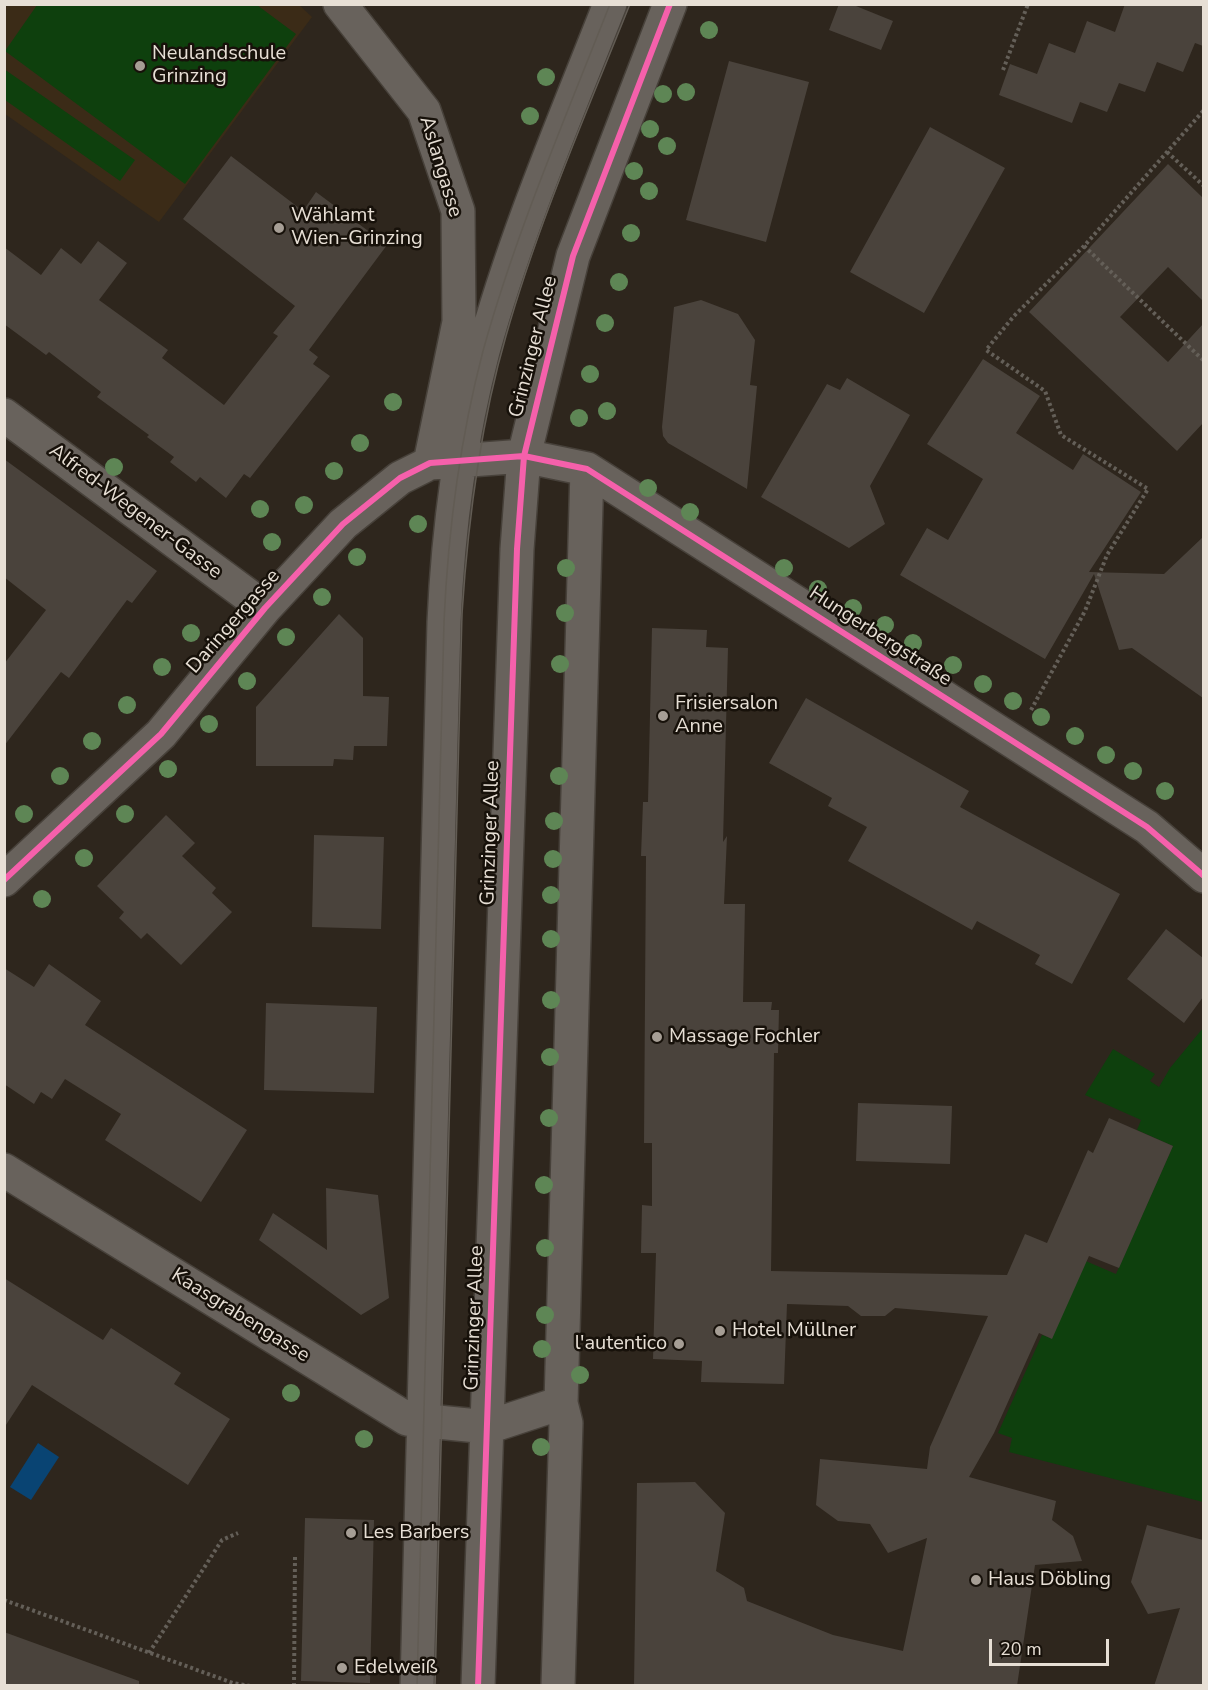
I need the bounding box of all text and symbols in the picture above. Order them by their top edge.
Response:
place label: Neulandschule Grinzing [152,42,286,89]
marker: Neulandschule Grinzing [133,59,147,73]
street label: Aslangasse [413,114,467,220]
place label: Wählamt Wien-Grinzing [291,204,423,251]
marker: Wählamt Wien-Grinzing [272,221,286,235]
street label: Grinzinger Allee [505,274,563,420]
street label: Alfred-Wegener-Gasse [44,439,226,585]
street label: Daringergasse [182,565,286,679]
street label: Hungerbergstraße [804,582,956,692]
place label: Frisiersalon Anne [675,692,778,739]
marker: Frisiersalon Anne [656,709,670,723]
street label: Grinzinger Allee [476,760,506,906]
place label: Massage Fochler [669,1025,820,1049]
marker: Massage Fochler [650,1030,664,1044]
street label: Grinzinger Allee [460,1245,490,1391]
street label: Kaasgrabengasse [166,1264,314,1368]
place label: Hotel Müllner [732,1319,856,1343]
marker: Hotel Müllner [713,1324,727,1338]
place label: l'autentico [575,1332,667,1356]
marker: l'autentico [672,1337,686,1351]
place label: Les Barbers [363,1521,469,1545]
marker: Les Barbers [344,1526,358,1540]
place label: Haus Döbling [988,1568,1111,1592]
marker: Haus Döbling [969,1573,983,1587]
scale bar [992,1627,1112,1665]
text: 20 m [1000,1637,1042,1661]
place label: Edelweiß [354,1656,438,1680]
marker: Edelweiß [335,1661,349,1675]

